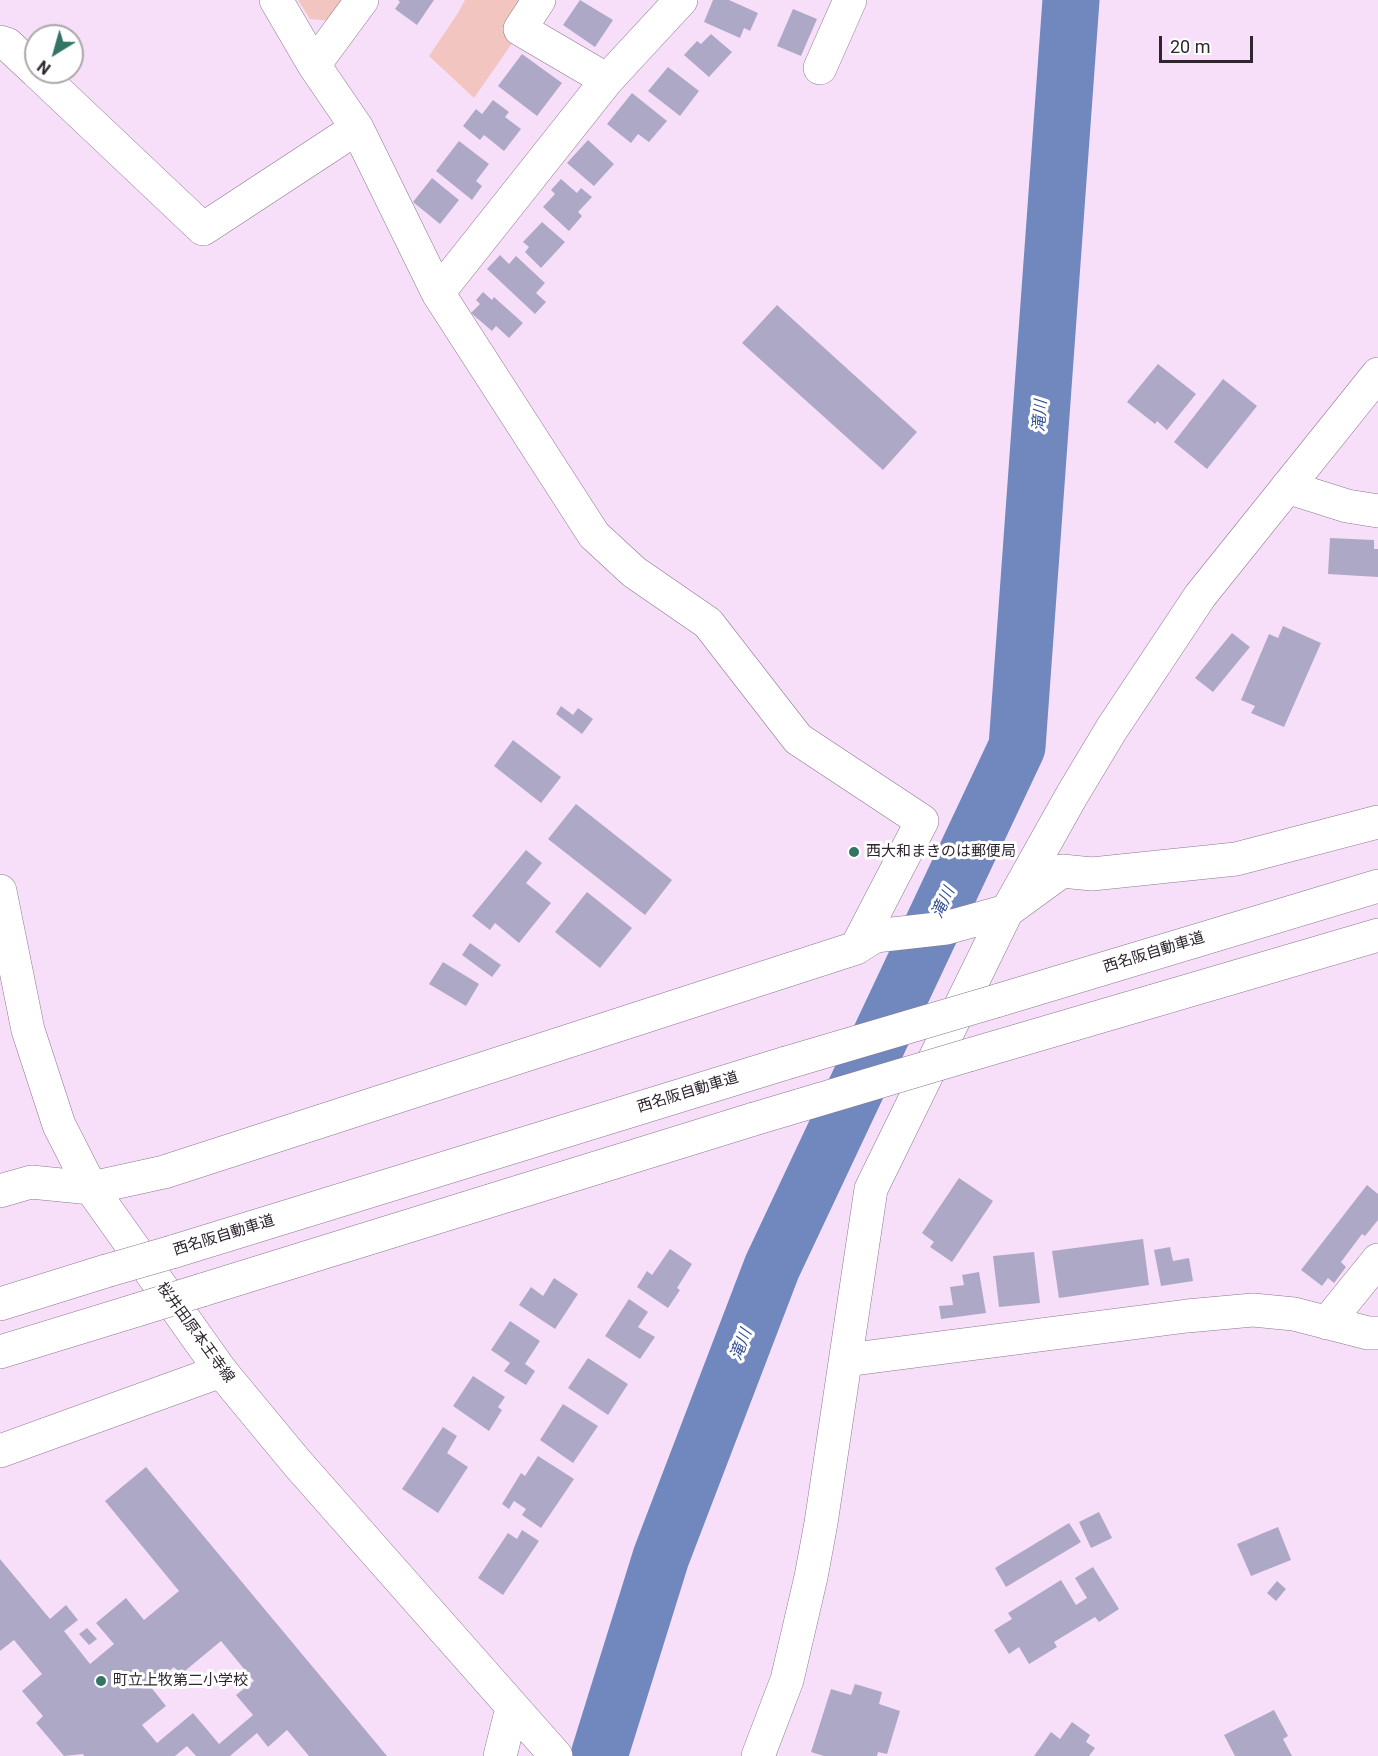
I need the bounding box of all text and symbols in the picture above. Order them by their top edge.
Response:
north arrow [24,24,84,84]
scale bar [1162,24,1256,62]
text: 20 m [1170,36,1210,57]
text: N [34,56,54,78]
water label: 滝川 [1030,399,1052,433]
place label: 西大和まきのは郵便局 [866,843,1016,861]
marker: 西大和まきのは郵便局 [847,845,861,859]
water label: 滝川 [929,884,959,922]
street label: 西名阪自動車道 [1101,929,1207,977]
street label: 西名阪自動車道 [635,1069,741,1117]
street label: 西名阪自動車道 [171,1212,277,1260]
street label: 桜井田原本王寺線 [152,1279,238,1387]
water label: 滝川 [727,1327,757,1363]
place label: 町立上牧第二小学校 [113,1672,248,1690]
marker: 町立上牧第二小学校 [94,1674,108,1688]

